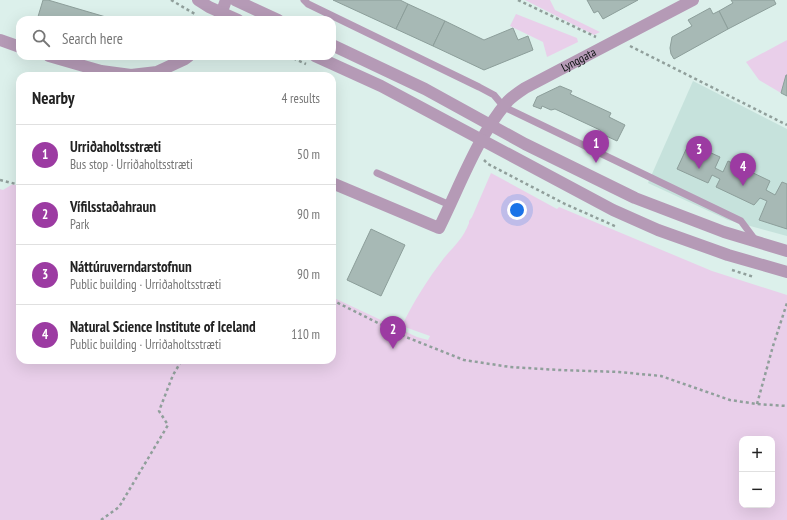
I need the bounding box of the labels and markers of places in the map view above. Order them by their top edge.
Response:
pin: 1 [583,130,609,163]
pin: 3 [686,136,712,169]
pin: 4 [730,153,756,186]
pin: 2 [380,316,406,349]

